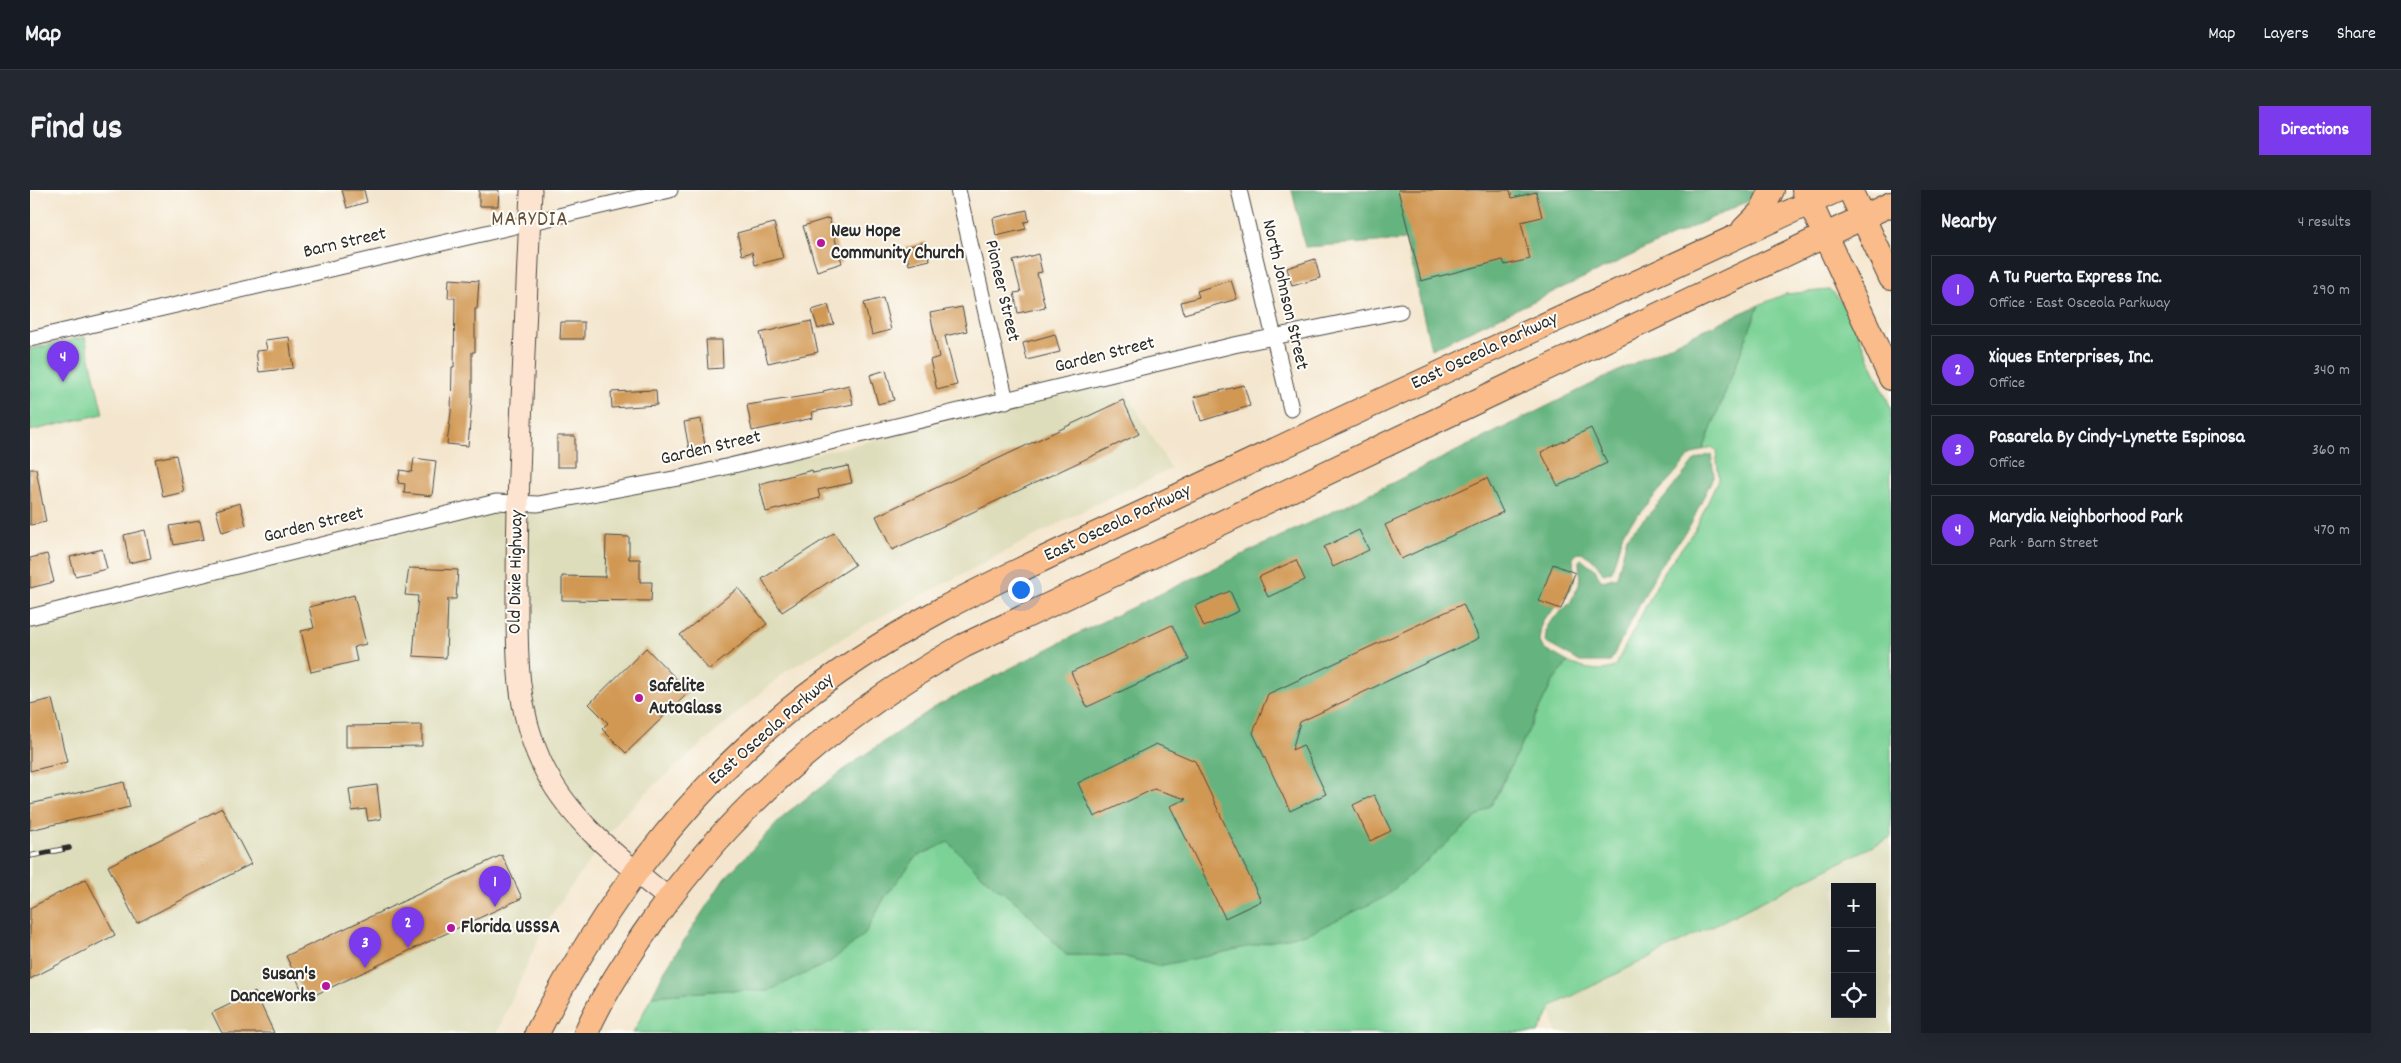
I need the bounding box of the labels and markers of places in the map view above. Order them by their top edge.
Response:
place label: New Hope Community Church [831,219,964,268]
marker: New Hope Community Church [815,237,827,249]
pin: 4 [47,341,79,382]
place label: Safelite AutoGlass [649,674,722,723]
marker: Safelite AutoGlass [633,692,645,704]
pin: 1 [479,866,511,907]
pin: 2 [392,907,424,948]
place label: Florida USSSA [461,915,560,942]
marker: Florida USSSA [445,922,457,934]
pin: 3 [349,927,381,968]
place label: Susan's DanceWorks [230,962,316,1011]
marker: Susan's DanceWorks [320,980,332,992]

